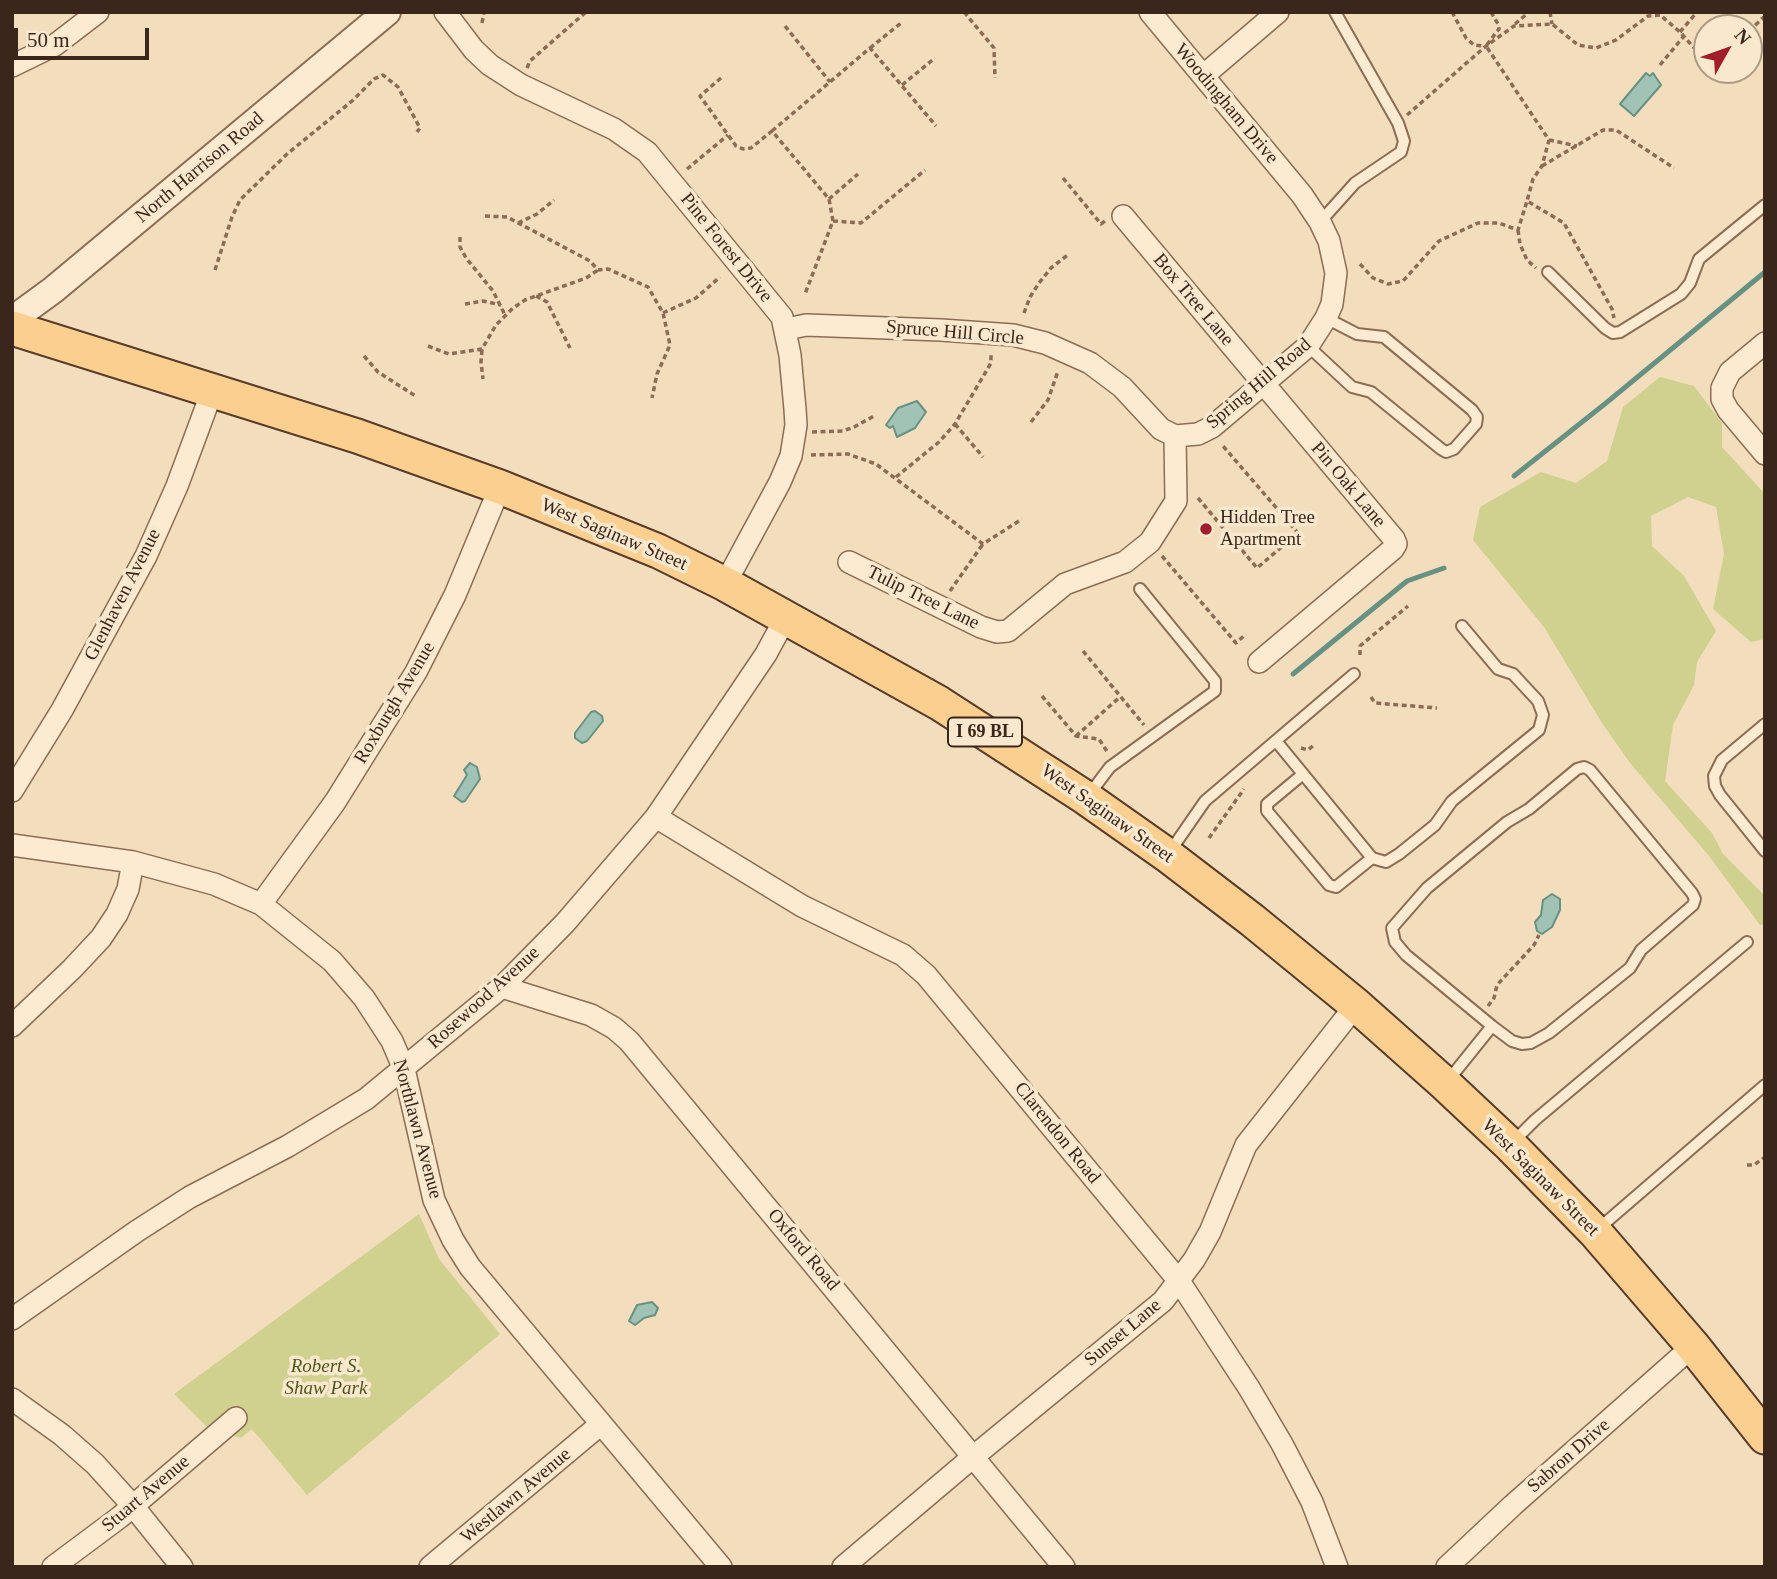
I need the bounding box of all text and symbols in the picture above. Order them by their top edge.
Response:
scale bar [18,14,152,58]
north arrow [1693,14,1763,84]
text: N [1730,24,1755,48]
text: 50 m [27,28,70,52]
street label: Woodingham Drive [1169,39,1283,169]
street label: North Harrison Road [131,108,269,228]
street label: Pine Forest Drive [675,189,777,307]
street label: Box Tree Lane [1148,249,1238,351]
street label: Spruce Hill Circle [885,316,1025,350]
street label: Spring Hill Road [1202,334,1316,434]
street label: Pin Oak Lane [1306,438,1390,532]
street label: West Saginaw Street [537,494,691,576]
place label: Hidden Tree Apartment [1220,507,1315,551]
marker: Hidden Tree Apartment [1198,521,1214,537]
street label: Glenhaven Avenue [80,525,166,665]
street label: Tulip Tree Lane [863,561,983,635]
street label: Roxburgh Avenue [350,638,440,768]
road number: I 69 BL [948,718,1022,746]
street label: West Saginaw Street [1036,760,1178,868]
street label: Rosewood Avenue [423,942,545,1054]
street label: Northlawn Avenue [387,1057,447,1201]
street label: Clarendon Road [1009,1078,1105,1188]
street label: West Saginaw Street [1477,1115,1603,1241]
street label: Oxford Road [762,1204,844,1296]
street label: Sunset Lane [1080,1294,1166,1372]
park label: Robert S. Shaw Park [285,1356,367,1400]
street label: Sabron Drive [1523,1414,1615,1498]
street label: Westlawn Avenue [456,1443,576,1549]
street label: Stuart Avenue [97,1451,195,1537]

